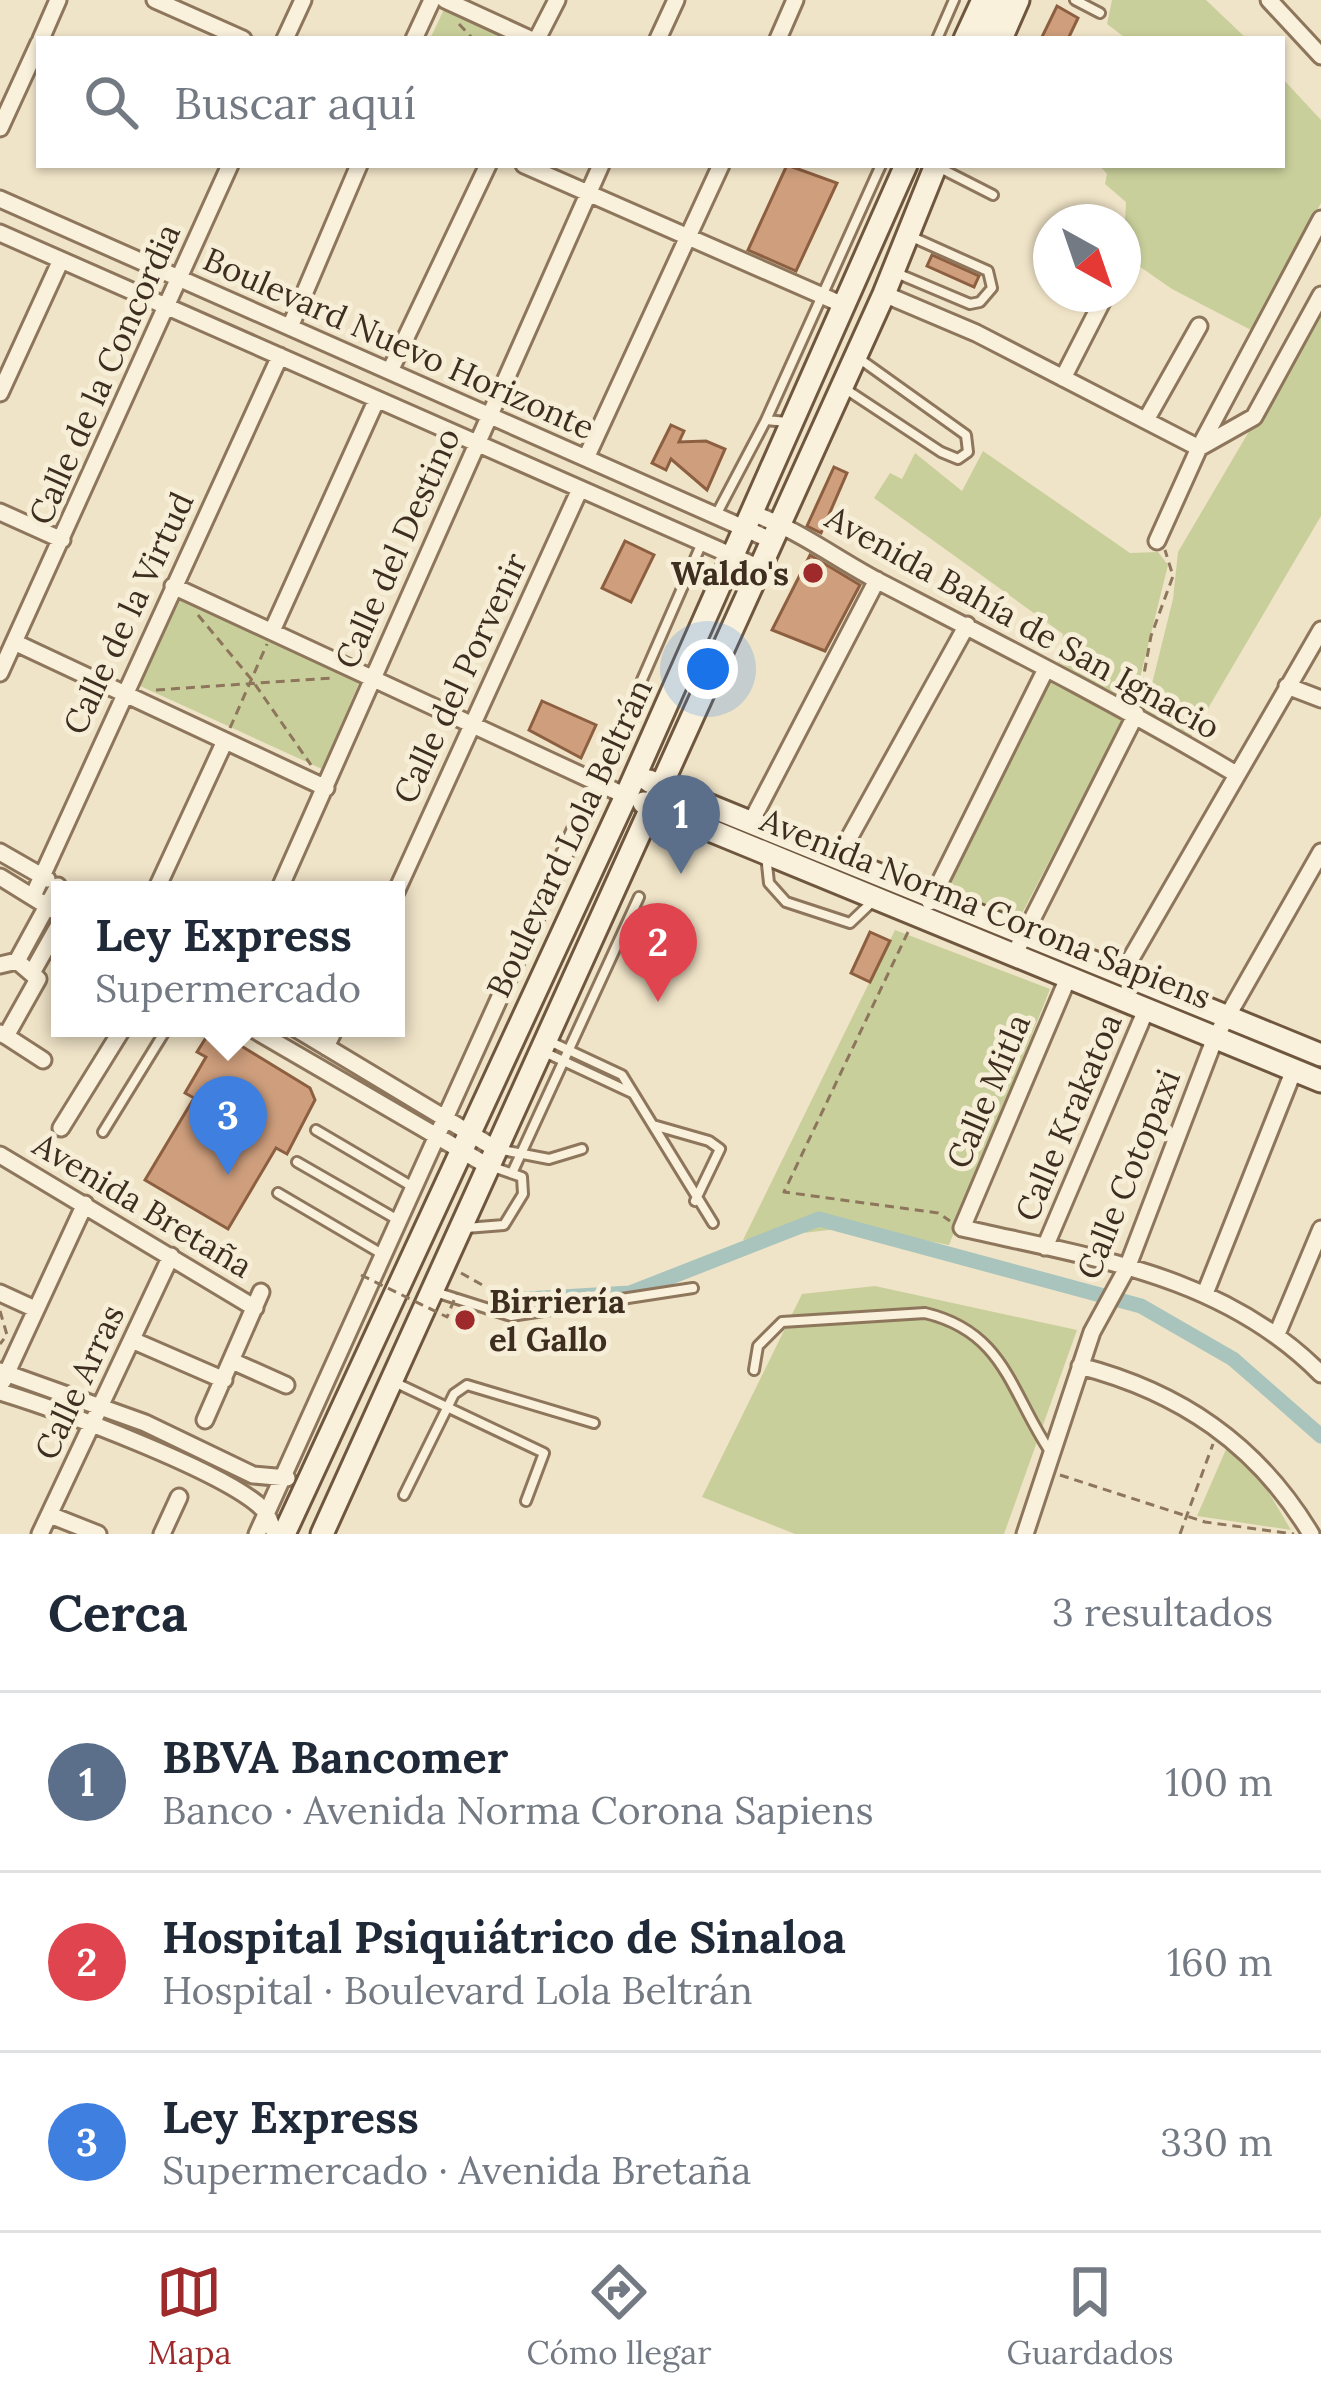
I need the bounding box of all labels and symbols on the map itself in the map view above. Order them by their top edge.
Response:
north arrow [1033,204,1141,312]
street label: Calle de la Concordia [19,217,189,531]
street label: Boulevard Nuevo Horizonte [197,238,601,448]
street label: Calle del Destino [325,421,469,675]
street label: Calle de la Virtud [53,485,203,741]
street label: Avenida Bahía de San Ignacio [818,495,1227,748]
street label: Calle del Porvenir [384,546,537,810]
place label: Waldo's [671,552,789,594]
marker: Waldo's [800,560,826,586]
your location [678,639,738,699]
street label: Boulevard Lola Beltrán [477,672,661,1004]
pin: 1 [642,775,720,874]
street label: Avenida Norma Corona Sapiens [754,798,1217,1018]
pin: 2 [619,903,697,1002]
street label: Calle Krakatoa [1005,1007,1131,1227]
street label: Calle Mitla [937,1008,1039,1174]
street label: Calle Cotopaxi [1067,1063,1189,1285]
pin: 3 [189,1076,267,1175]
street label: Avenida Bretaña [25,1123,260,1287]
place label: Birriería el Gallo [489,1280,625,1360]
street label: Calle Arras [25,1298,133,1466]
marker: Birriería el Gallo [452,1307,478,1333]

